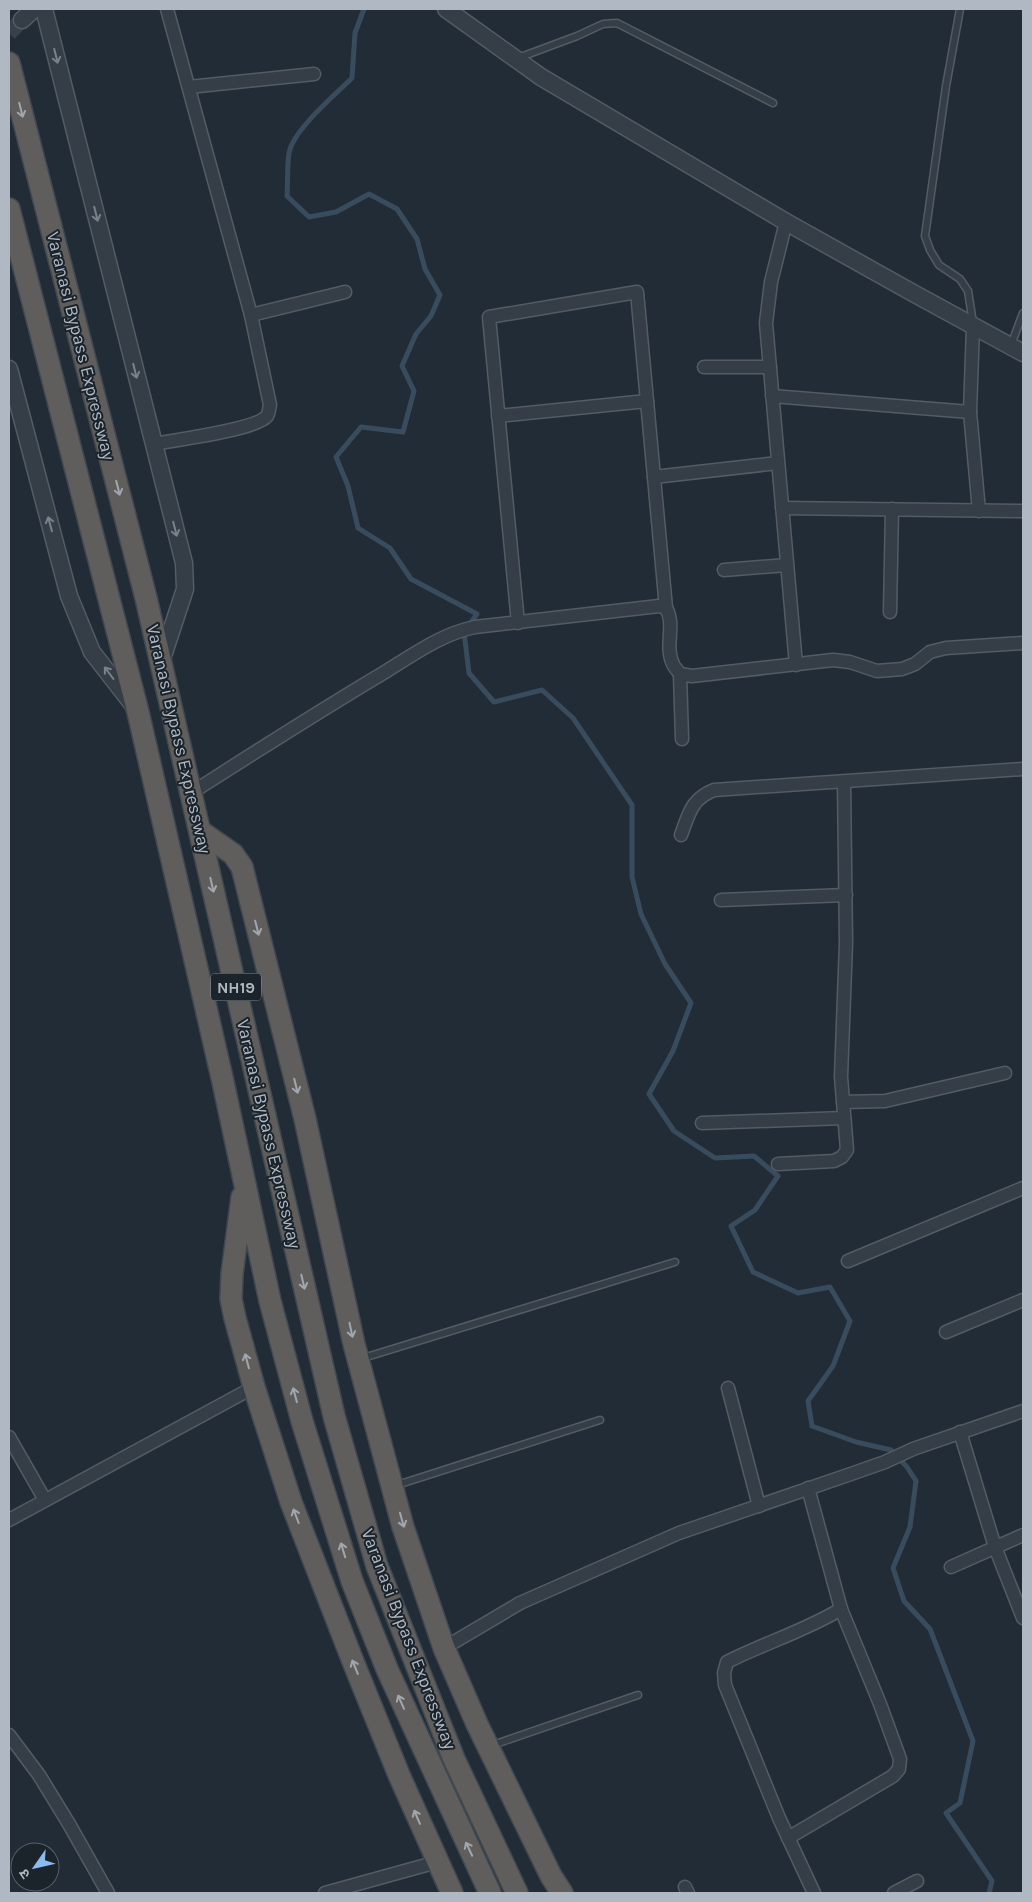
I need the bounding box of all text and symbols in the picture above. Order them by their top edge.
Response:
one-way arrow [52,48,61,64]
one-way arrow [17,102,26,118]
one-way arrow [92,205,101,221]
street label: Varanasi Bypass Expressway [42,229,120,463]
one-way arrow [131,363,141,379]
one-way arrow [113,480,123,496]
one-way arrow [45,516,54,532]
one-way arrow [171,520,181,536]
street label: Varanasi Bypass Expressway [142,622,216,856]
one-way arrow [103,667,114,680]
one-way arrow [208,876,217,892]
one-way arrow [253,919,262,935]
road number: NH19 [211,974,261,1000]
street label: Varanasi Bypass Expressway [232,1017,306,1251]
one-way arrow [292,1077,301,1093]
one-way arrow [299,1273,309,1289]
one-way arrow [346,1321,356,1337]
one-way arrow [242,1353,251,1369]
one-way arrow [290,1387,300,1403]
one-way arrow [291,1508,300,1524]
one-way arrow [397,1512,407,1528]
street label: Varanasi Bypass Expressway [357,1525,462,1753]
one-way arrow [337,1543,347,1559]
one-way arrow [349,1660,359,1675]
one-way arrow [396,1695,406,1710]
one-way arrow [412,1810,422,1825]
north arrow [10,1842,60,1892]
one-way arrow [464,1842,474,1857]
text: उ [15,1865,34,1882]

